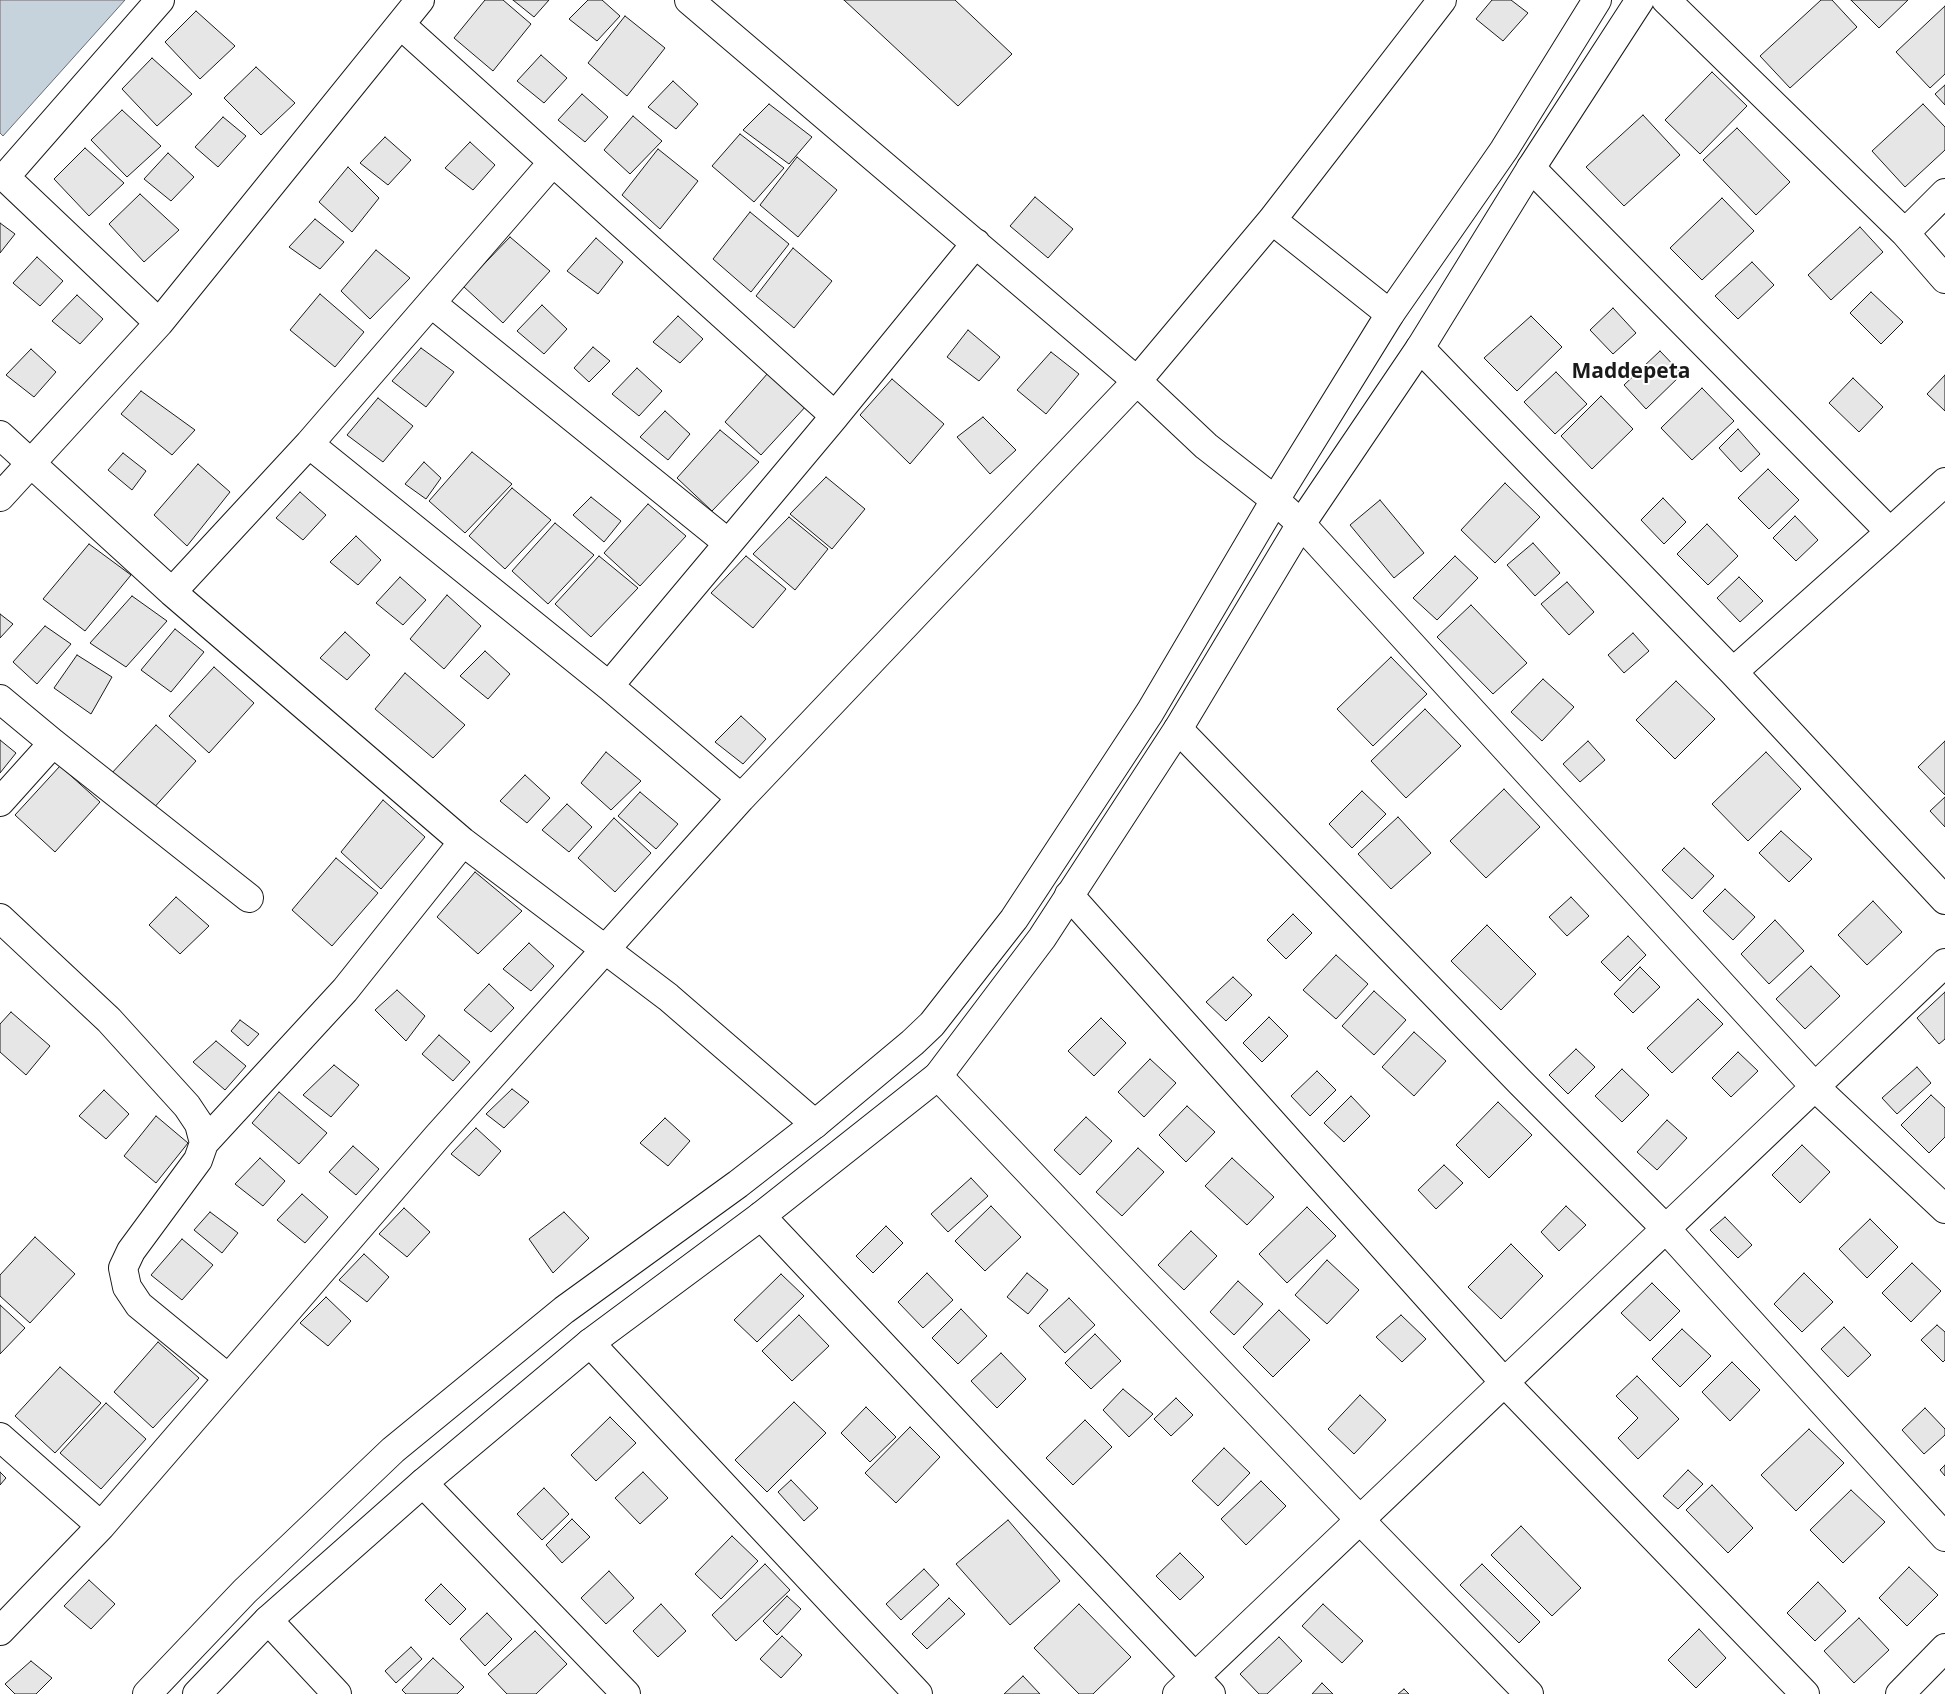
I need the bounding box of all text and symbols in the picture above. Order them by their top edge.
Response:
district label: Maddepeta [1572,359,1690,385]

